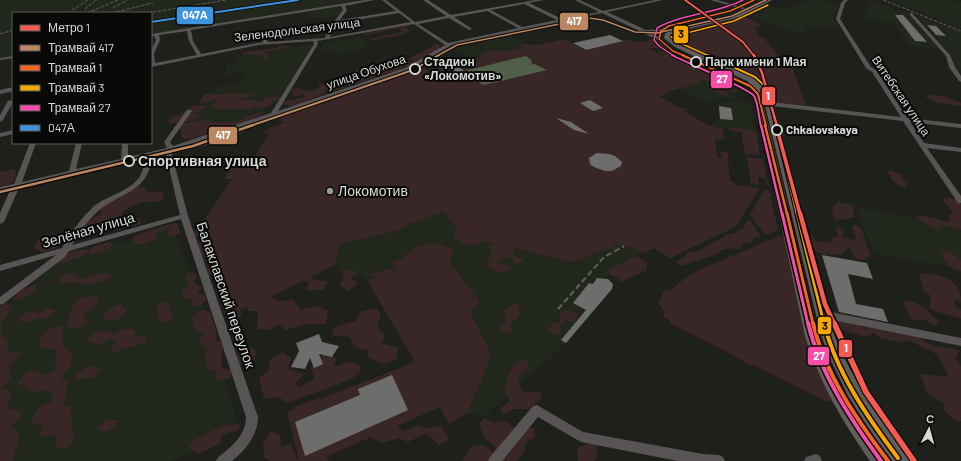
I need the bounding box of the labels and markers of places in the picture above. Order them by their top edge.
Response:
place label: Стадион «Локомотив» [424,54,501,82]
place label: Парк имени 1 Мая [705,54,806,69]
marker: Парк имени 1 Мая [690,56,702,68]
marker: Стадион «Локомотив» [409,63,421,75]
place label: Chkalovskaya [786,122,858,136]
marker: Chkalovskaya [771,124,783,136]
place label: Спортивная улица [138,152,267,169]
marker: Спортивная улица [123,155,135,167]
place label: Локомотив [338,182,408,199]
marker: Локомотив [325,186,335,196]

